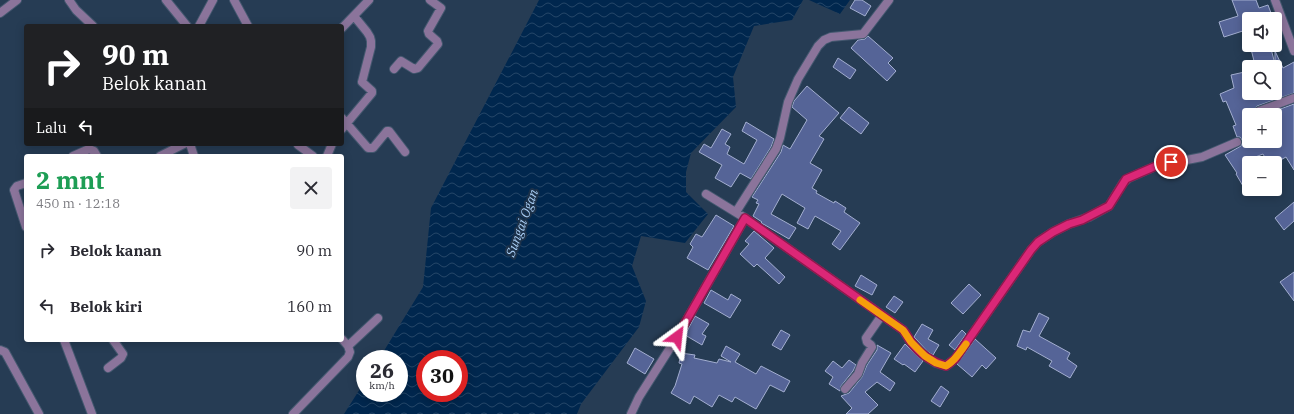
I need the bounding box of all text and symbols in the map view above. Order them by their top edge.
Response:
map controls [1242,12,1282,196]
button: sound [1242,12,1282,52]
text: 90 m [102,36,169,73]
icon: right [36,40,88,92]
button: search [1242,60,1282,100]
text: Belok kanan [102,72,207,95]
button: + [1242,108,1282,148]
icon: left [75,116,97,138]
text: Lalu [36,118,67,137]
pin [1154,145,1188,179]
icon: arrive [1160,151,1182,173]
button: − [1242,156,1282,196]
text: 2 mnt [36,164,104,196]
button: close [290,167,332,209]
water label: Sungai Ogan [502,186,542,260]
text: 450 m · 12:18 [36,195,120,212]
icon: right [36,239,58,261]
text: Belok kanan [70,241,162,260]
text: 90 m [296,241,332,260]
icon: left [36,295,58,317]
text: Belok kiri [70,297,142,316]
text: 160 m [287,297,332,316]
position arrow [656,316,698,358]
speed limit sign: 30 [416,350,468,402]
text: 26 [370,357,394,384]
text: km/h [369,379,395,392]

